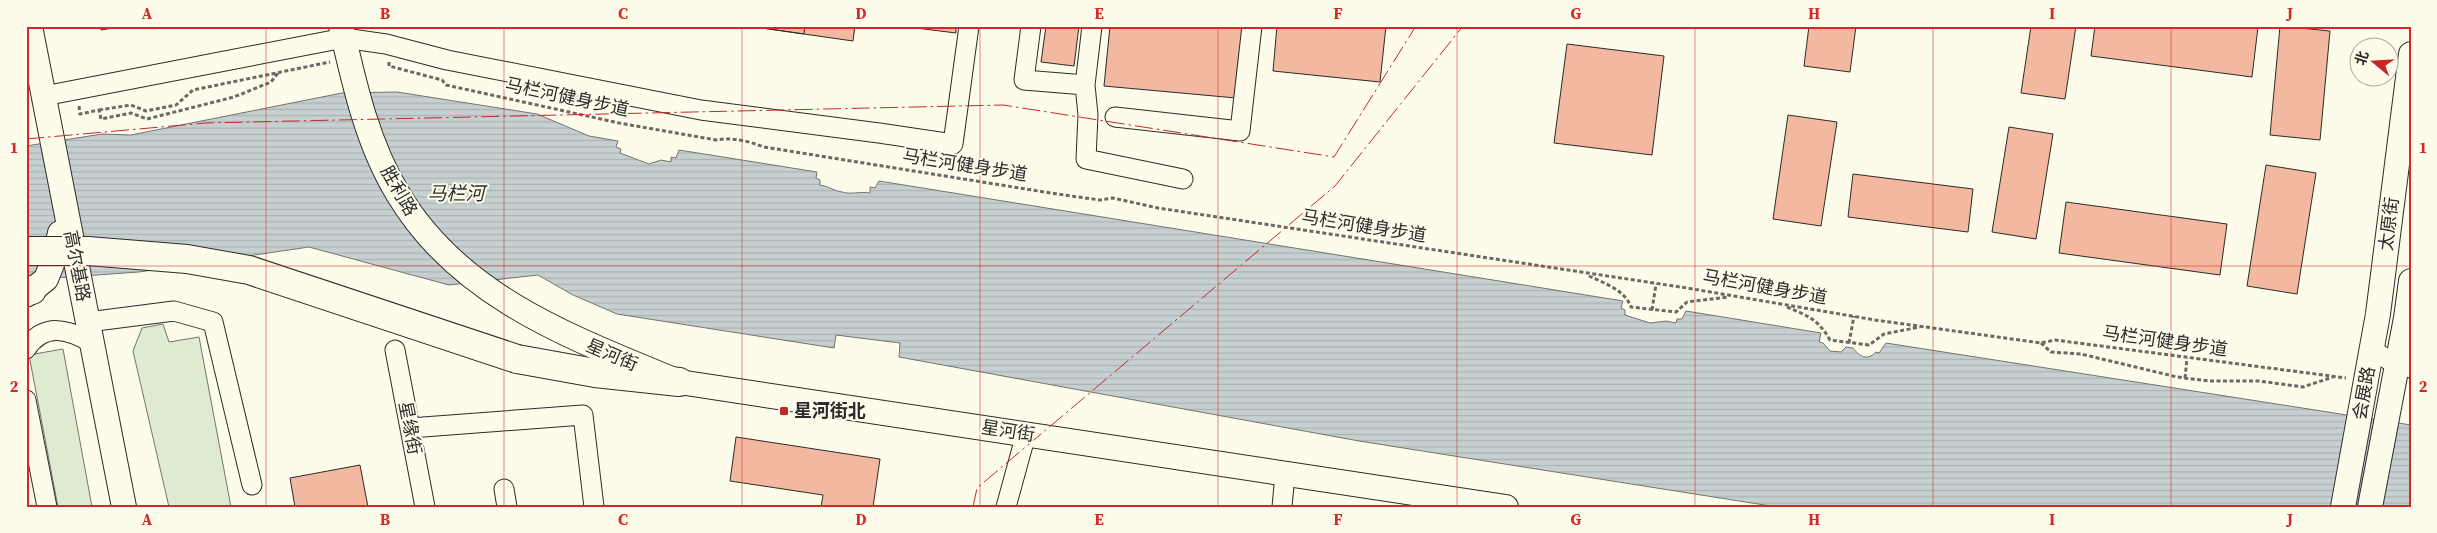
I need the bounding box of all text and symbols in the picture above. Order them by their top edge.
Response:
text: A [142,2,153,24]
text: B [380,2,391,24]
text: C [618,2,628,24]
text: D [855,2,867,24]
text: E [1094,2,1104,24]
text: F [1333,2,1343,24]
text: G [1571,2,1582,24]
text: H [1808,2,1820,24]
text: I [2049,2,2055,24]
text: J [2286,2,2293,24]
north arrow [2350,38,2400,88]
text: 北 [2350,48,2373,68]
street label: 马栏河健身步道 [503,71,631,122]
text: 1 [10,136,18,158]
text: 1 [2419,136,2427,158]
street label: 马栏河健身步道 [901,142,1029,187]
street label: 胜利路 [375,161,424,220]
water label: 马栏河 [427,180,488,206]
street label: 太原街 [2373,196,2404,252]
street label: 马栏河健身步道 [1300,203,1428,248]
street label: 高尔基路 [58,228,97,304]
street label: 马栏河健身步道 [1701,263,1829,310]
street label: 马栏河健身步道 [2101,319,2229,362]
street label: 星河街 [582,332,642,377]
street label: 会展路 [2347,364,2381,422]
text: 2 [10,375,19,397]
text: 2 [2419,375,2428,397]
place label: 星河街北 [794,398,866,423]
street label: 星缘街 [393,399,428,457]
marker: 星河街北 [778,405,790,417]
street label: 星河街 [979,414,1037,447]
text: A [142,508,153,530]
text: B [380,508,391,530]
text: C [618,508,628,530]
text: D [855,508,867,530]
text: E [1094,508,1104,530]
text: F [1333,508,1343,530]
text: G [1571,508,1582,530]
text: H [1808,508,1820,530]
text: I [2049,508,2055,530]
text: J [2286,508,2293,530]

